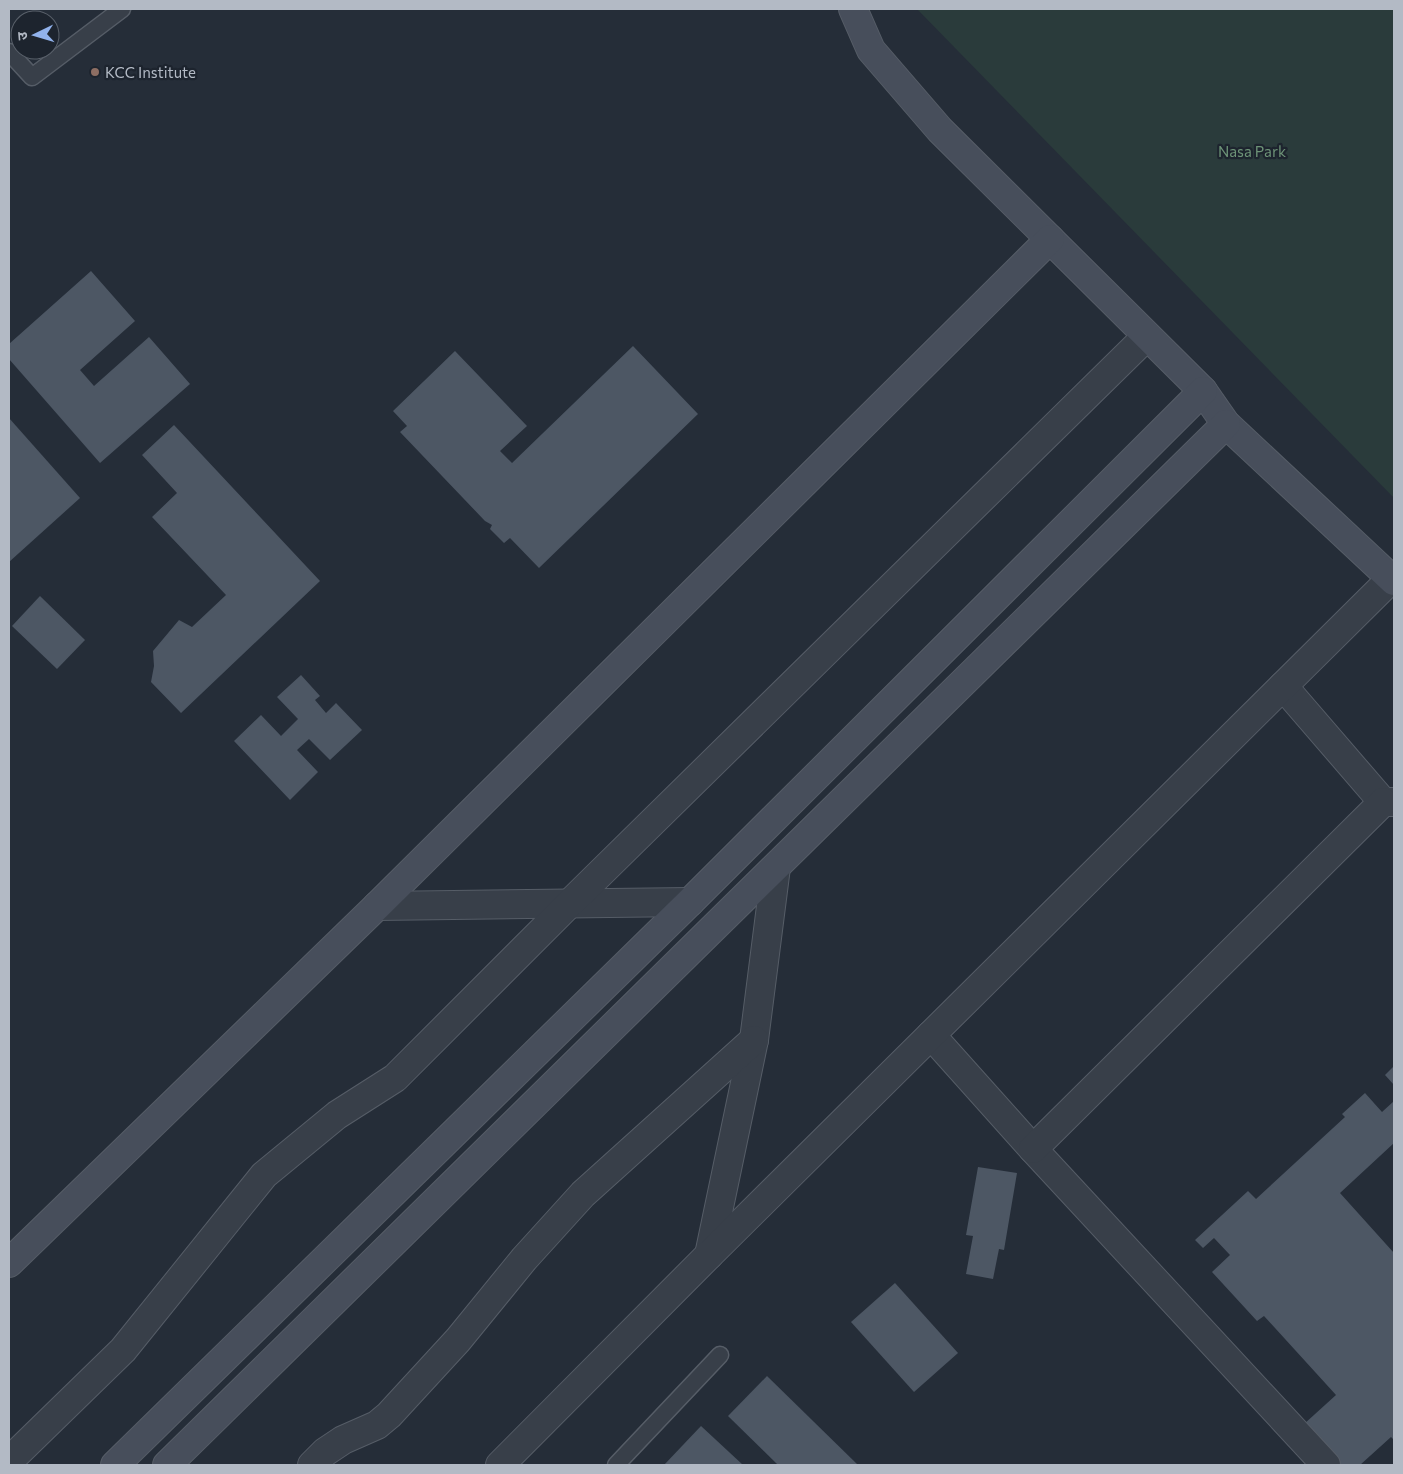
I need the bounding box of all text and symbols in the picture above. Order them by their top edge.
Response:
north arrow [10,10,60,60]
text: उ [13,31,30,41]
place label: KCC Institute [105,63,196,81]
marker: KCC Institute [89,66,101,78]
park label: Nasa Park [1218,142,1286,160]

